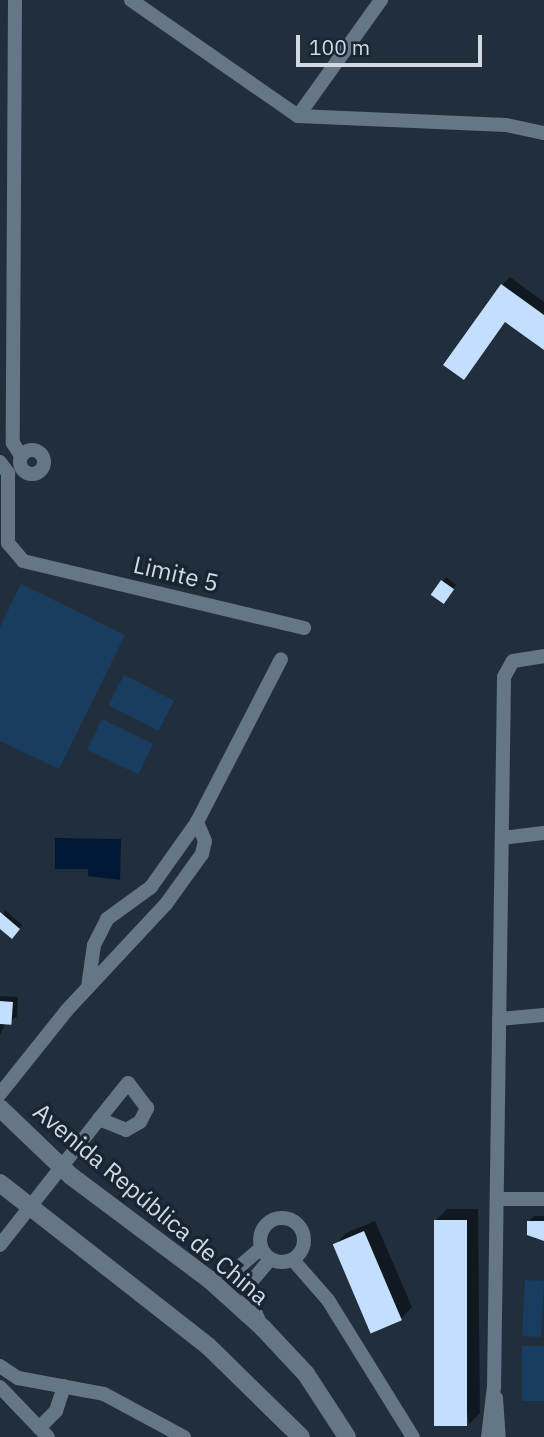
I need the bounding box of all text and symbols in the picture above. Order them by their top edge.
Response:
scale bar [299,21,484,65]
text: 100 m [309,33,370,61]
street label: Limite 5 [131,550,221,598]
street label: Avenida República de China [28,1097,274,1311]

